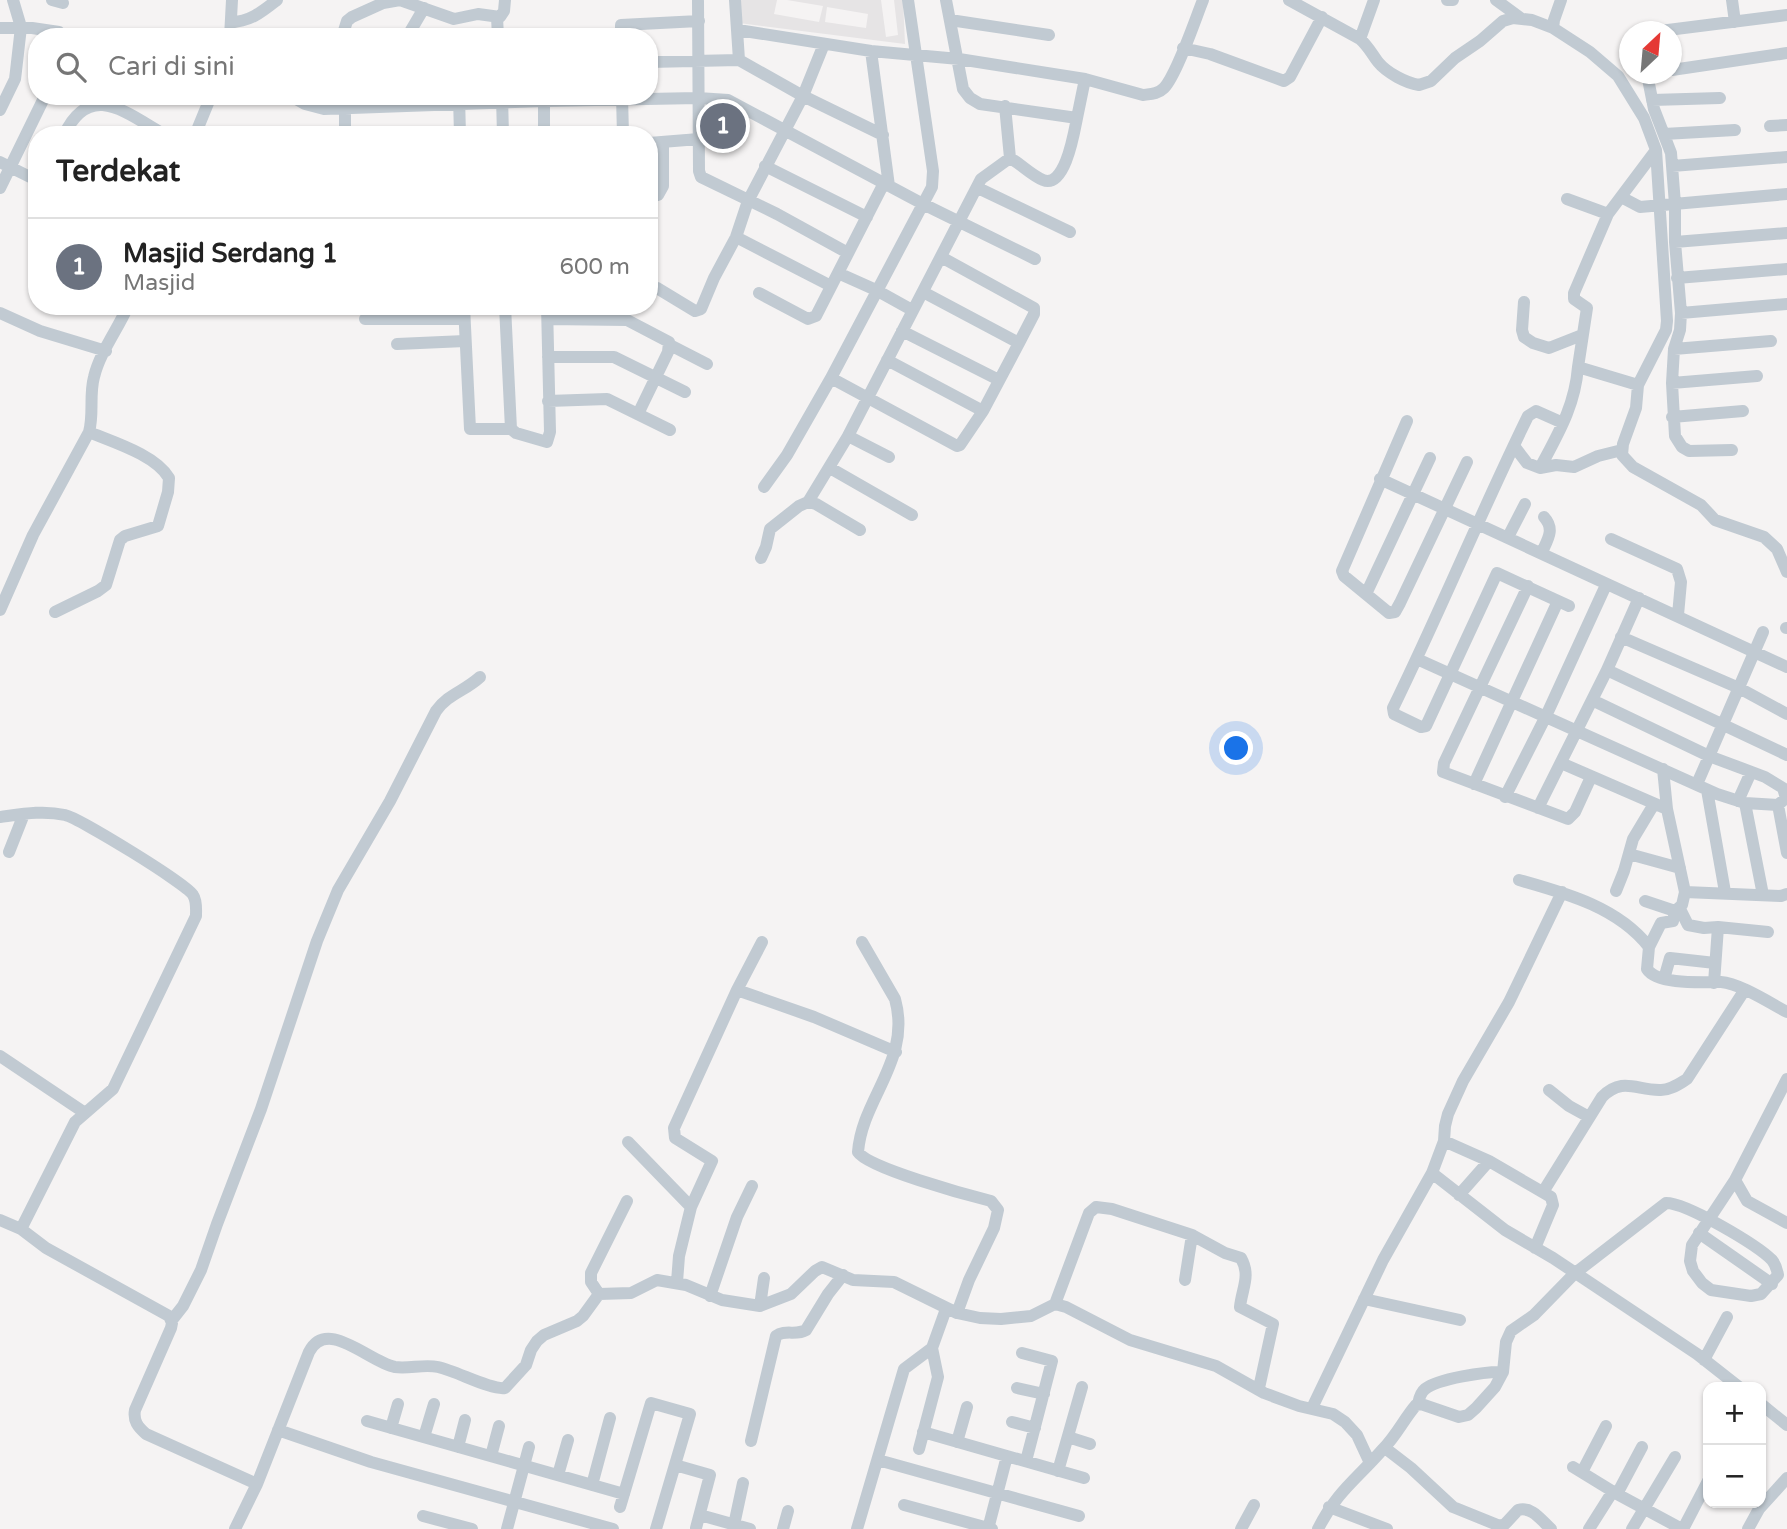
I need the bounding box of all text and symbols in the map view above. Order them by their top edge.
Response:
north arrow [1619,21,1682,84]
search box [28,28,658,105]
icon: search [52,48,90,86]
text: Cari di sini [108,51,235,82]
pin: 1 [700,100,746,152]
text: Terdekat [56,153,180,190]
text: Masjid Serdang 1 [123,238,338,269]
text: 1 [72,253,86,281]
text: 600 m [560,253,630,281]
text: Masjid [123,269,195,297]
your location [1219,731,1253,765]
map controls [1703,1382,1766,1508]
button: + [1703,1382,1766,1445]
button: − [1703,1445,1766,1508]

